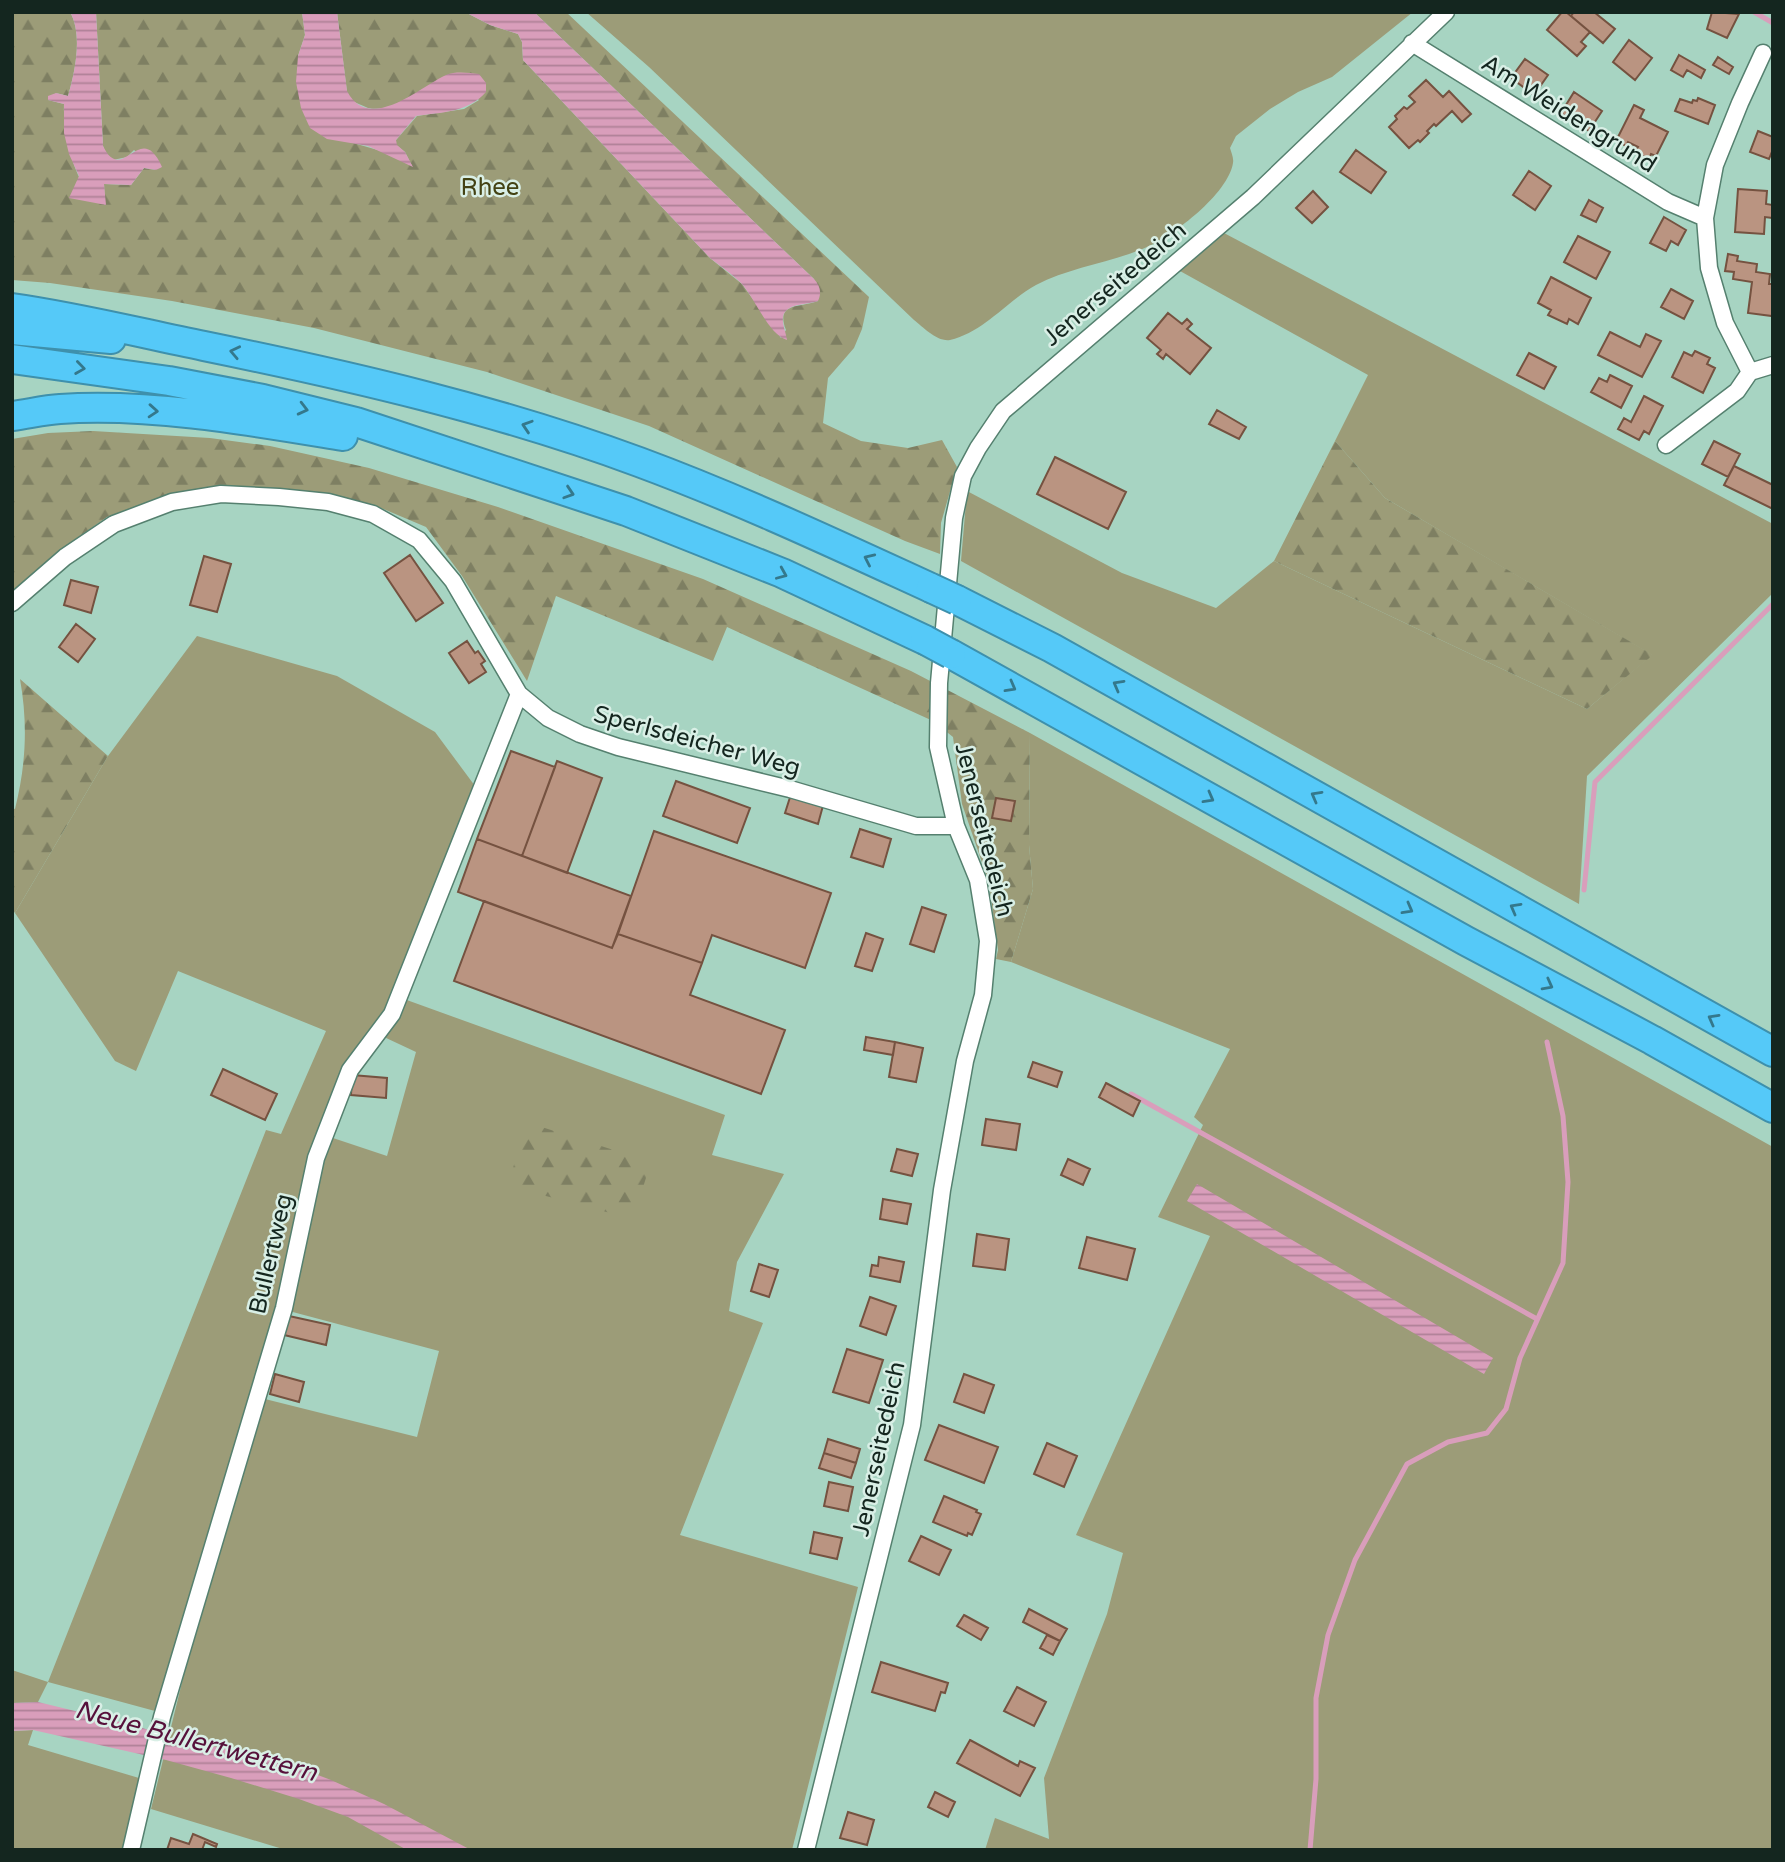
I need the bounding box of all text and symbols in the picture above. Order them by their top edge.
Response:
street label: Am Weidengrund [1476,48,1662,180]
park label: Rhee [461,173,519,202]
street label: Jenerseitedeich [1038,216,1192,352]
one-way arrow [229,346,241,361]
one-way arrow [74,361,86,376]
one-way arrow [297,401,309,415]
one-way arrow [148,403,159,418]
one-way arrow [521,419,533,434]
one-way arrow [563,484,575,499]
one-way arrow [864,554,876,568]
one-way arrow [775,565,787,579]
one-way arrow [1004,679,1016,692]
one-way arrow [1113,680,1125,693]
street label: Sperlsdeicher Weg [590,699,804,783]
street label: Jenerseitedeich [948,740,1020,920]
one-way arrow [1202,790,1215,803]
one-way arrow [1311,791,1324,804]
one-way arrow [1401,901,1413,914]
one-way arrow [1509,903,1522,916]
one-way arrow [1540,977,1553,990]
one-way arrow [1708,1014,1721,1027]
street label: Bullertweg [243,1191,299,1317]
street label: Jenerseitedeich [846,1359,912,1539]
water label: Neue Bullertwettern [72,1694,321,1788]

